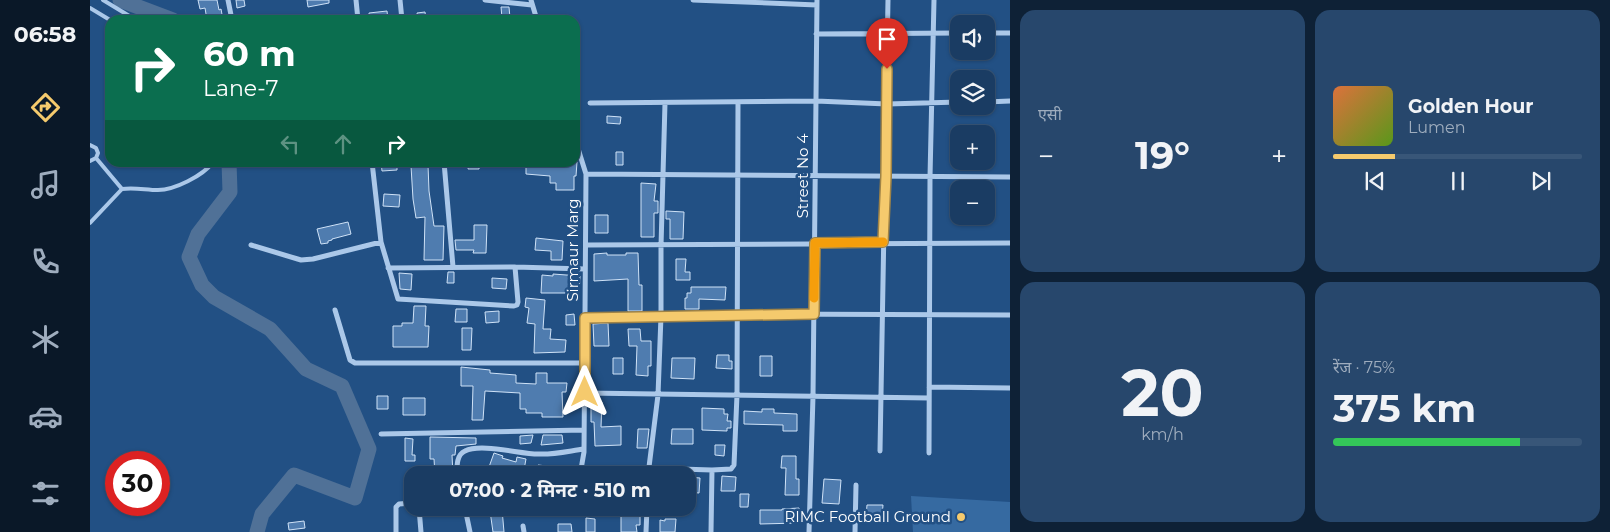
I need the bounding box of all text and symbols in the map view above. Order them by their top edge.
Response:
map controls [950,15,995,225]
button: sound [950,15,995,60]
pin [866,18,908,69]
text: 06:58 [14,21,76,48]
icon: arrive [873,25,901,53]
text: 60 m [203,32,296,75]
icon: right [120,35,185,100]
button: layers [950,70,995,115]
text: Lane-7 [203,75,278,102]
icon: directions [28,90,63,125]
text: Golden Hour [1408,95,1534,118]
text: एसी [1038,105,1062,124]
text: Lumen [1408,118,1466,137]
button: + [950,125,995,170]
icon: left [276,130,304,158]
icon: ahead [329,130,357,158]
icon: right [382,130,410,158]
text: 19° [1135,132,1190,179]
street label: Street No 4 [793,134,812,218]
text: − [1038,139,1054,173]
text: + [1271,139,1287,173]
icon: music [28,167,63,202]
icon: previous [1361,167,1389,195]
icon: pause [1444,167,1472,195]
icon: next [1527,167,1555,195]
button: − [950,180,995,225]
street label: Sirmaur Marg [563,198,582,302]
icon: phone [28,244,63,279]
icon: climate [28,322,63,357]
text: 20 [1121,353,1204,432]
text: रेंज · 75% [1333,358,1395,377]
position arrow [558,365,610,417]
text: 375 km [1333,385,1476,432]
icon: car [28,399,63,434]
text: km/h [1141,425,1184,444]
speed limit sign: 30 [105,451,170,516]
icon: filters [28,476,63,511]
text: 07:00 · 2 मिनट · 510 m [449,479,651,502]
place label: RIMC Football Ground [784,507,951,526]
marker: RIMC Football Ground [955,511,967,523]

